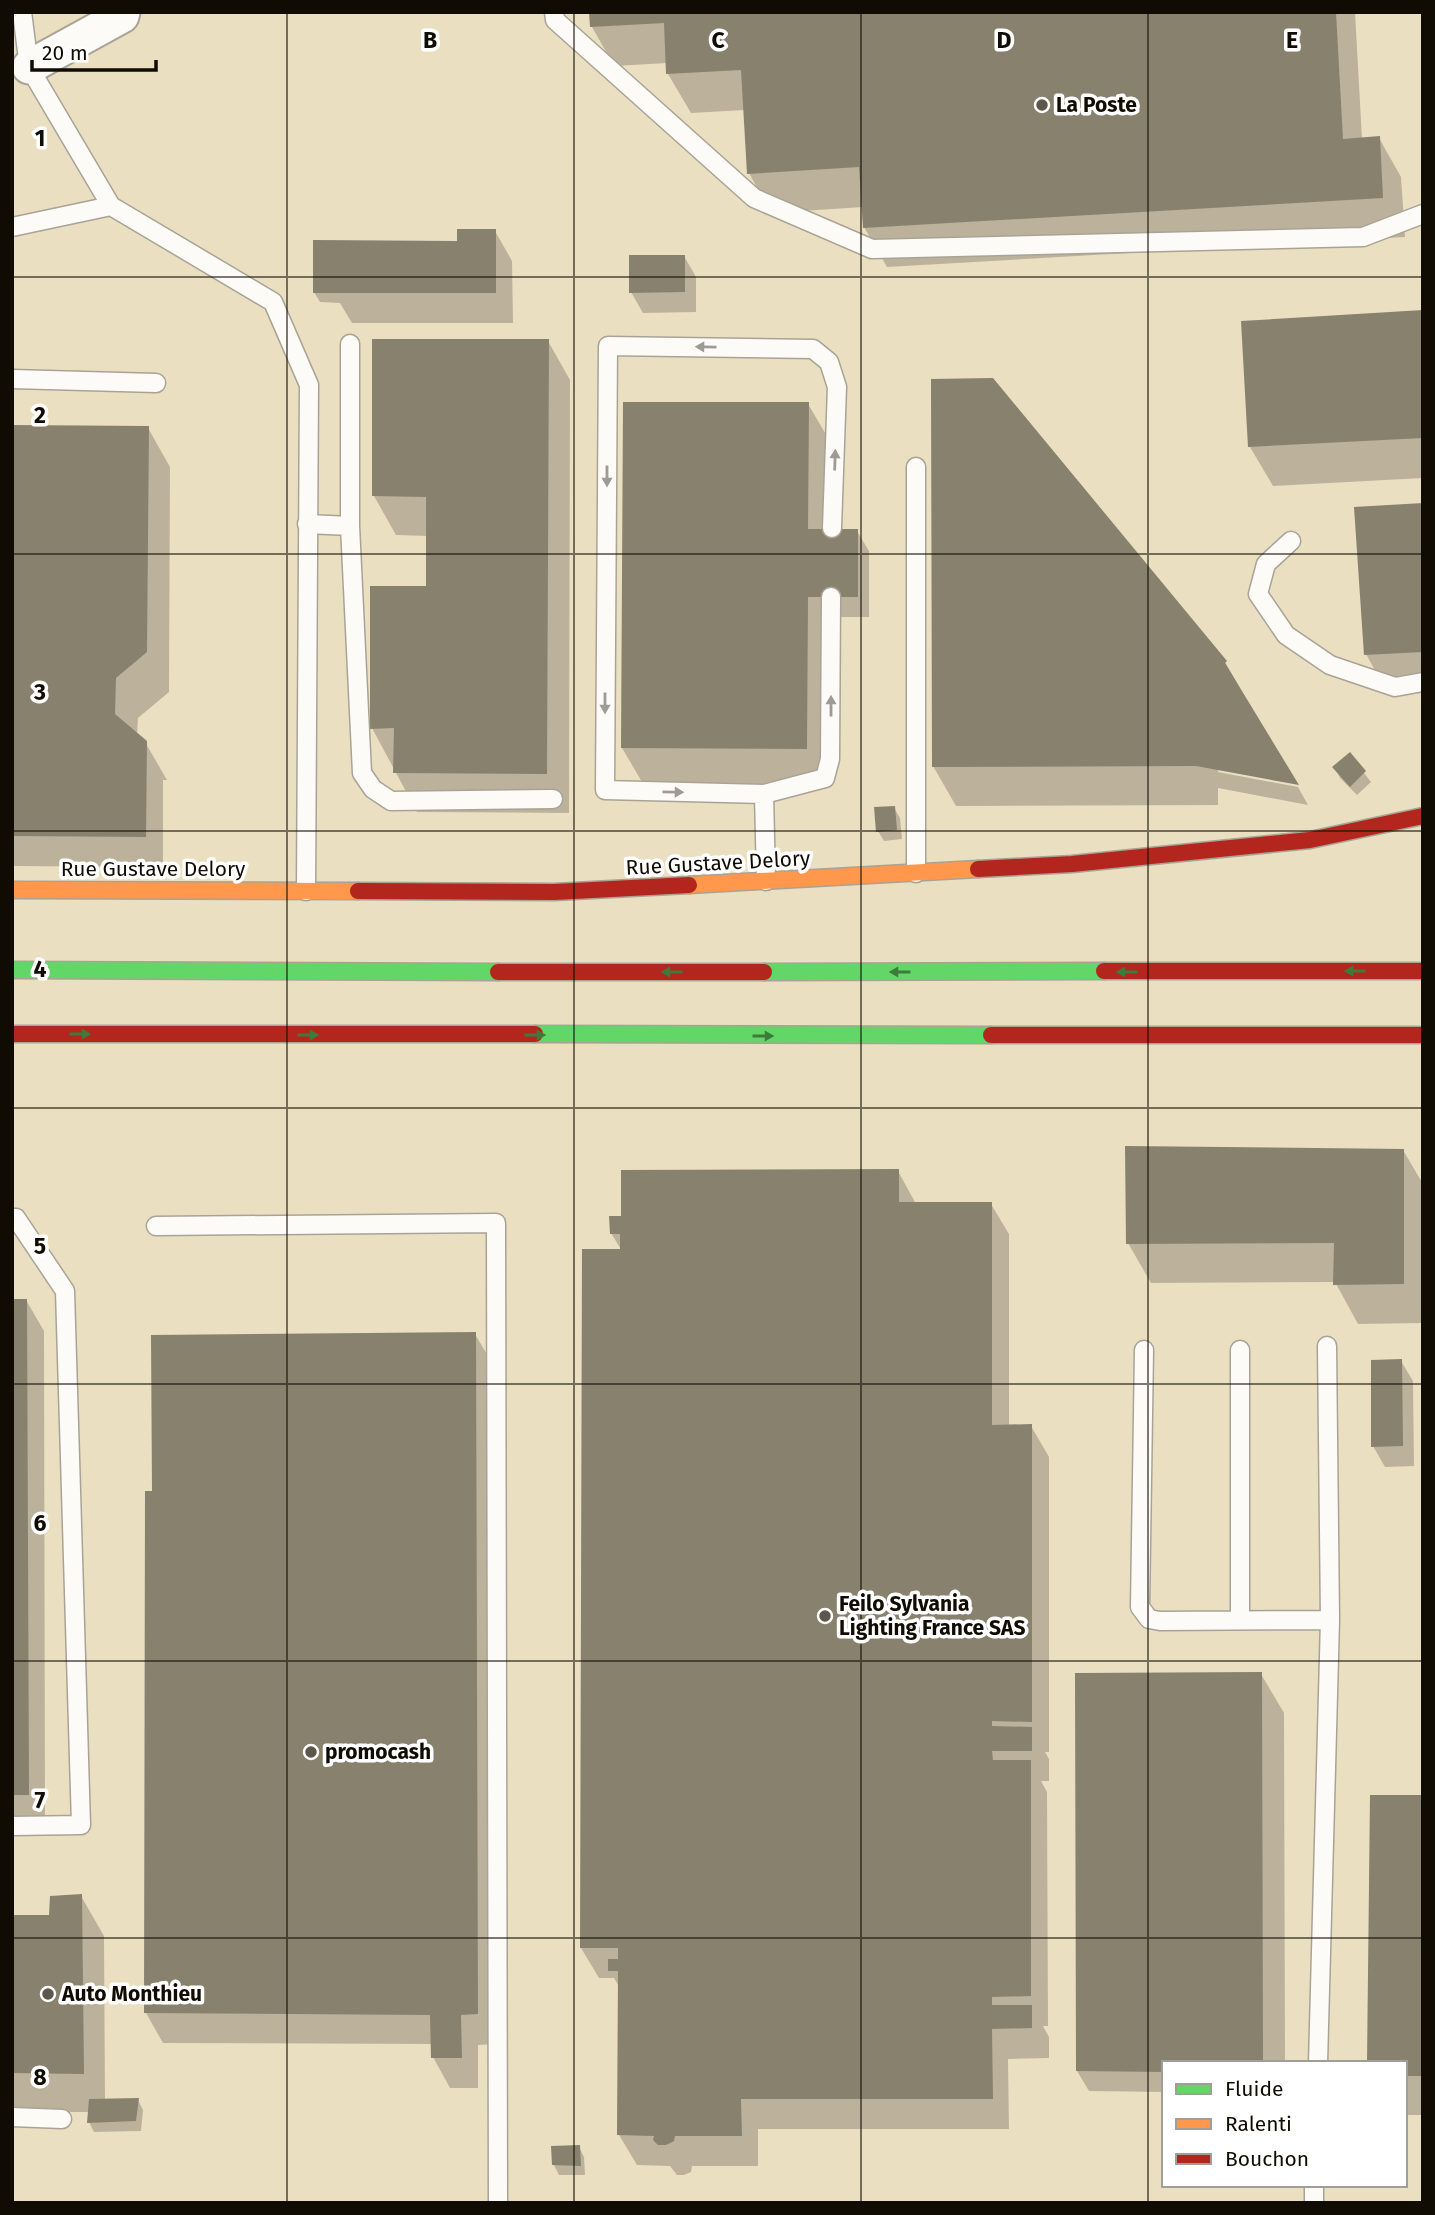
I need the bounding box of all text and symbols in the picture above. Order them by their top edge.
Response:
text: B [423,26,437,54]
text: C [711,26,725,54]
text: D [997,26,1012,54]
text: E [1286,26,1298,54]
scale bar [32,28,156,72]
text: 20 m [42,40,88,66]
place label: La Poste [1056,92,1137,118]
marker: La Poste [1034,97,1050,113]
text: 1 [35,124,45,152]
one-way arrow [694,341,716,353]
text: 2 [34,401,46,429]
one-way arrow [829,448,840,470]
one-way arrow [601,465,613,487]
text: 3 [33,678,46,706]
one-way arrow [599,692,611,714]
one-way arrow [825,694,836,716]
one-way arrow [662,786,684,798]
street label: Rue Gustave Delory [625,845,812,881]
street label: Rue Gustave Delory [61,856,246,882]
text: 4 [34,955,47,983]
one-way arrow [1343,965,1365,977]
one-way arrow [661,966,683,978]
one-way arrow [888,966,910,978]
one-way arrow [1116,966,1138,978]
one-way arrow [70,1028,92,1040]
one-way arrow [297,1029,319,1041]
one-way arrow [525,1029,547,1041]
one-way arrow [752,1030,774,1042]
text: 5 [34,1232,46,1260]
text: 6 [34,1509,47,1537]
place label: Feilo Sylvania Lighting France SAS [839,1591,1025,1641]
marker: Feilo Sylvania Lighting France SAS [817,1608,833,1624]
place label: promocash [325,1739,431,1765]
marker: promocash [303,1744,319,1760]
text: 7 [35,1786,46,1814]
place label: Auto Monthieu [61,1981,202,2007]
marker: Auto Monthieu [40,1986,56,2002]
legend [1162,2061,1407,2187]
text: 8 [33,2063,47,2091]
text: Fluide [1225,2076,1283,2102]
text: Ralenti [1225,2111,1292,2137]
text: Bouchon [1225,2146,1309,2172]

